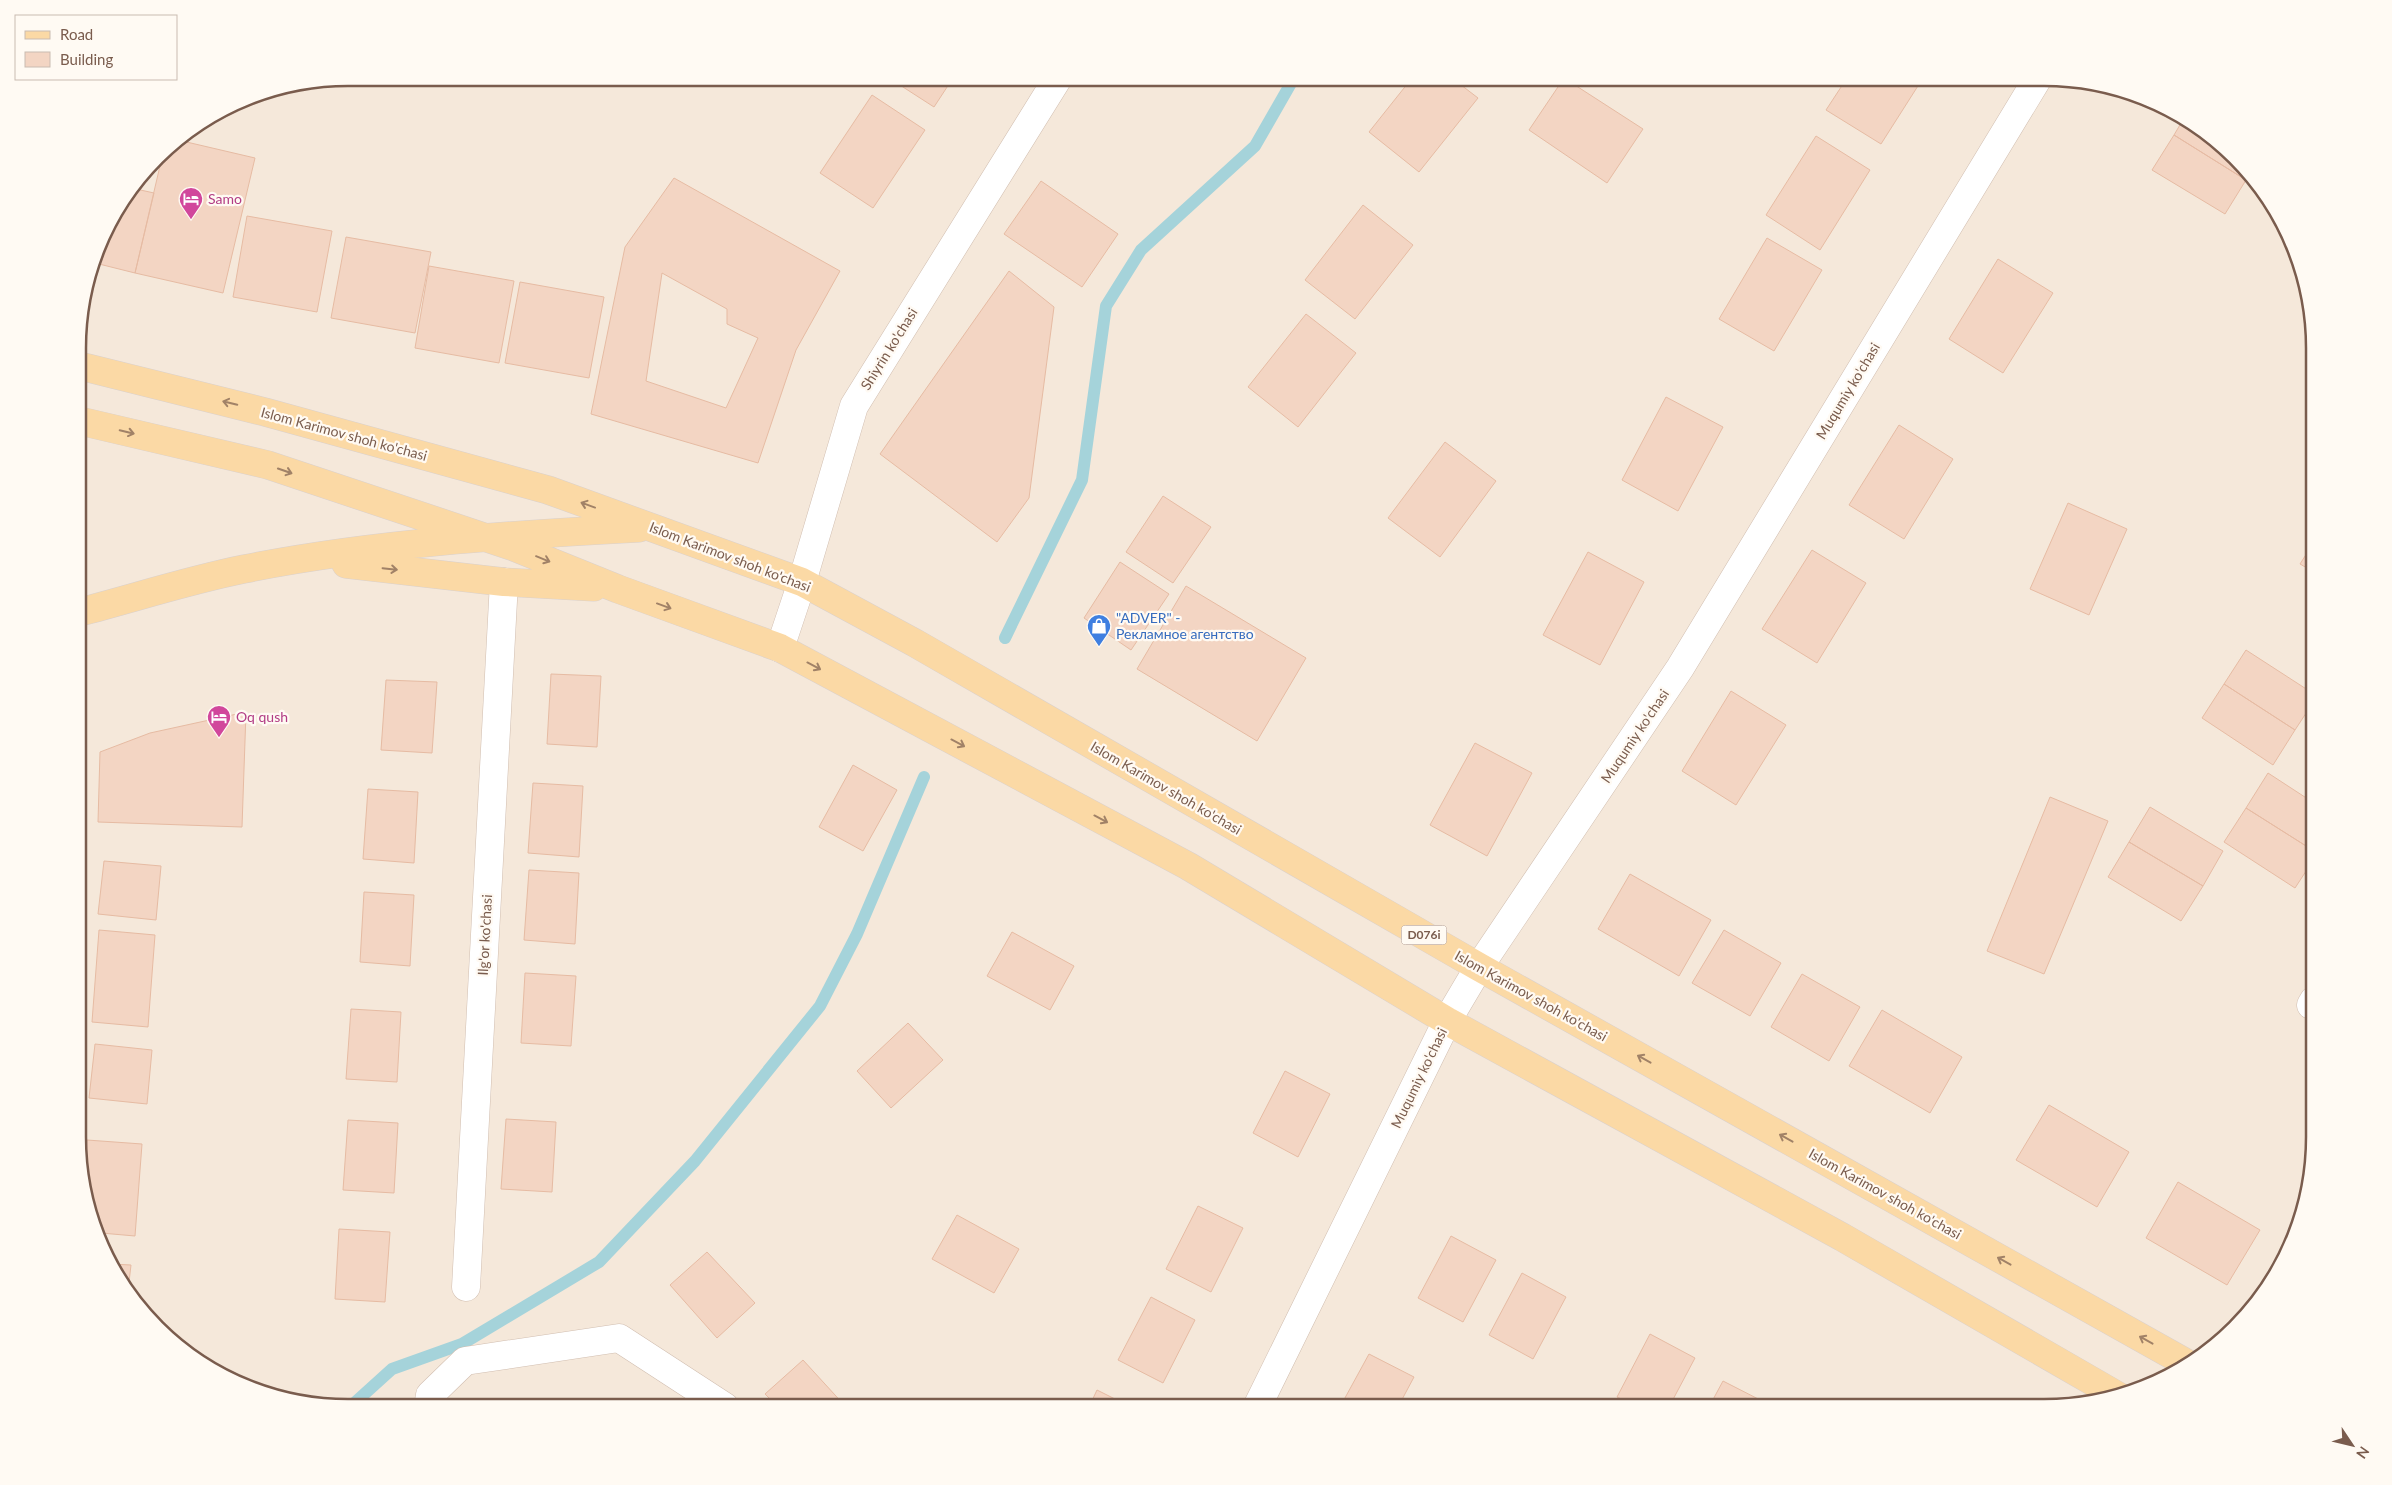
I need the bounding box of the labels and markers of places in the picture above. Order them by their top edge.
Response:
hotel icon: Samo [178,186,204,220]
place label: Samo [208,190,242,207]
place label: "ADVER" - Рекламное агентство [1116,609,1254,642]
shop icon: "ADVER" - Рекламное агентство [1086,613,1112,647]
hotel icon: Oq qush [206,704,232,738]
place label: Oq qush [236,708,288,725]

